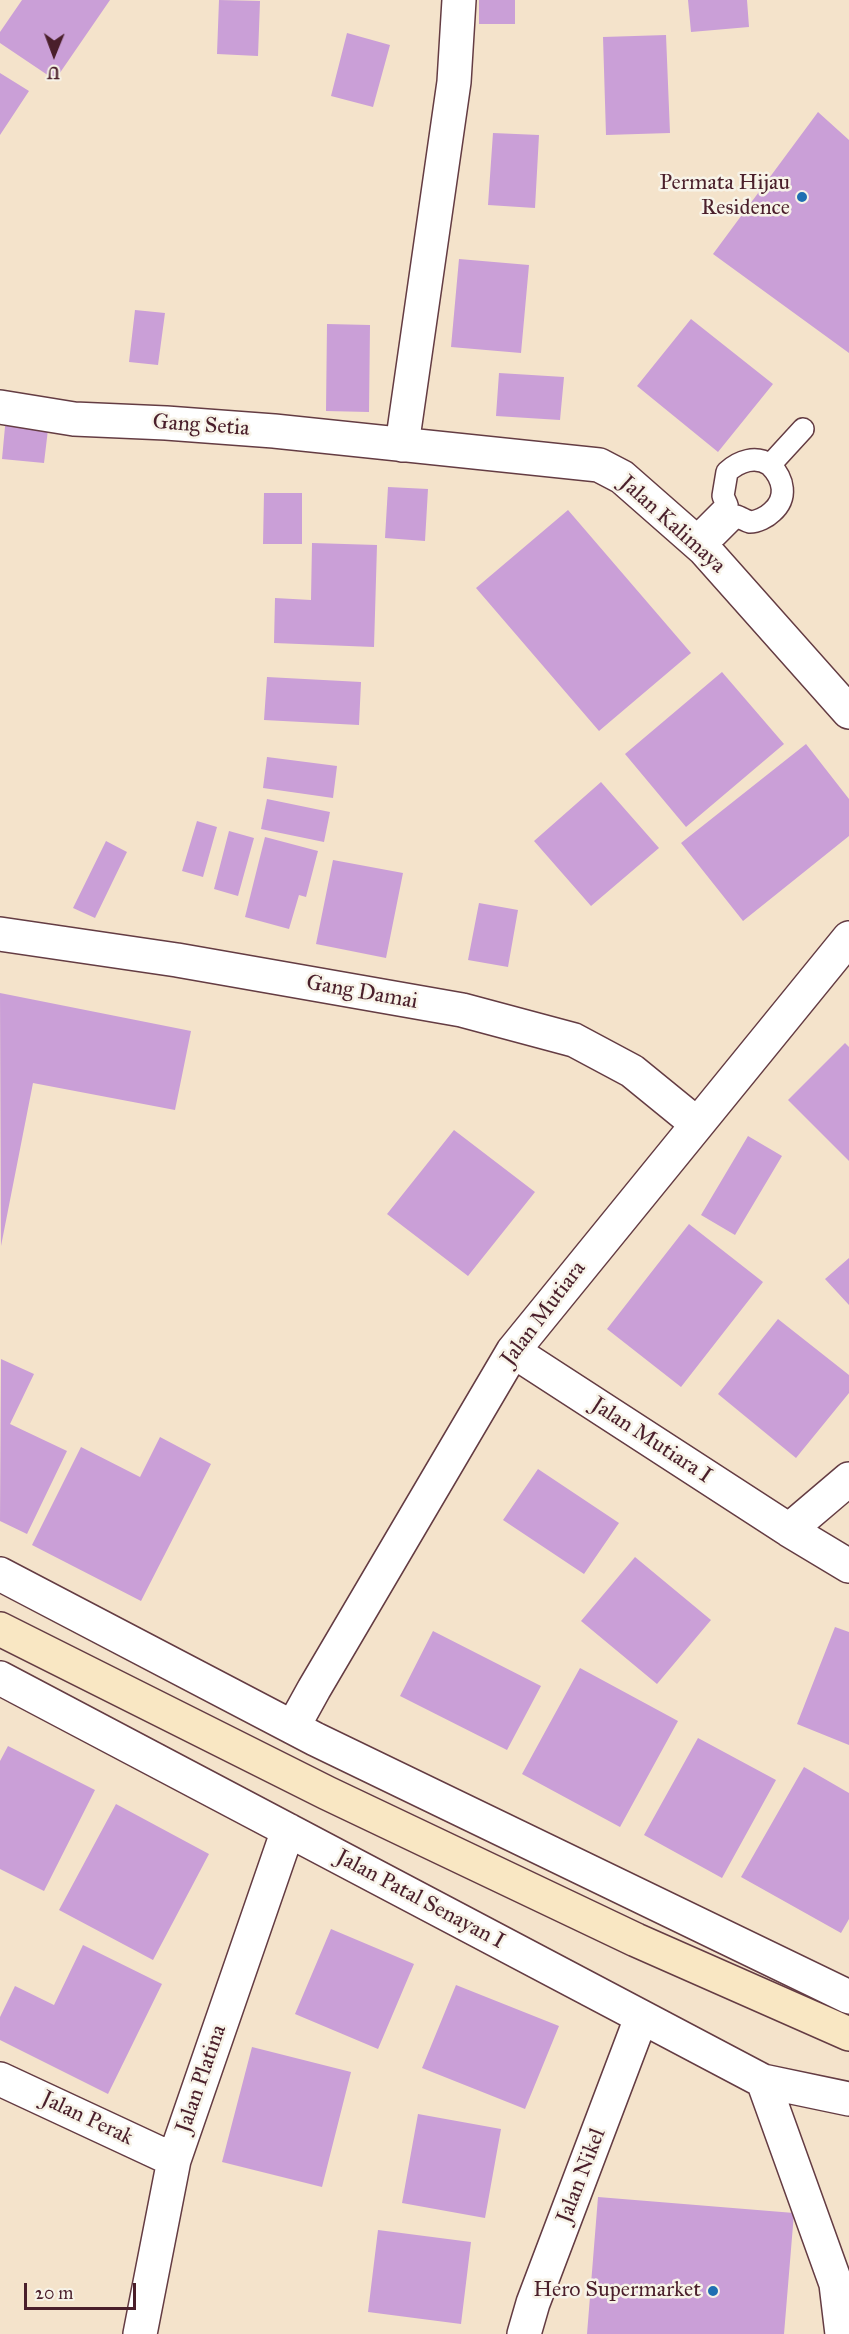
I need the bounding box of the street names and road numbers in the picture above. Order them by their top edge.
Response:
street label: Gang Setia [152,409,250,443]
street label: Jalan Kalimaya [614,471,730,579]
street label: Gang Damai [304,970,420,1016]
street label: Jalan Mutiara [496,1256,592,1372]
street label: Jalan Mutiara I [586,1392,716,1490]
street label: Jalan Patal Senayan I [331,1844,509,1956]
street label: Jalan Platina [171,2022,233,2136]
street label: Jalan Perak [37,2086,137,2152]
street label: Jalan Nikel [552,2125,612,2227]

